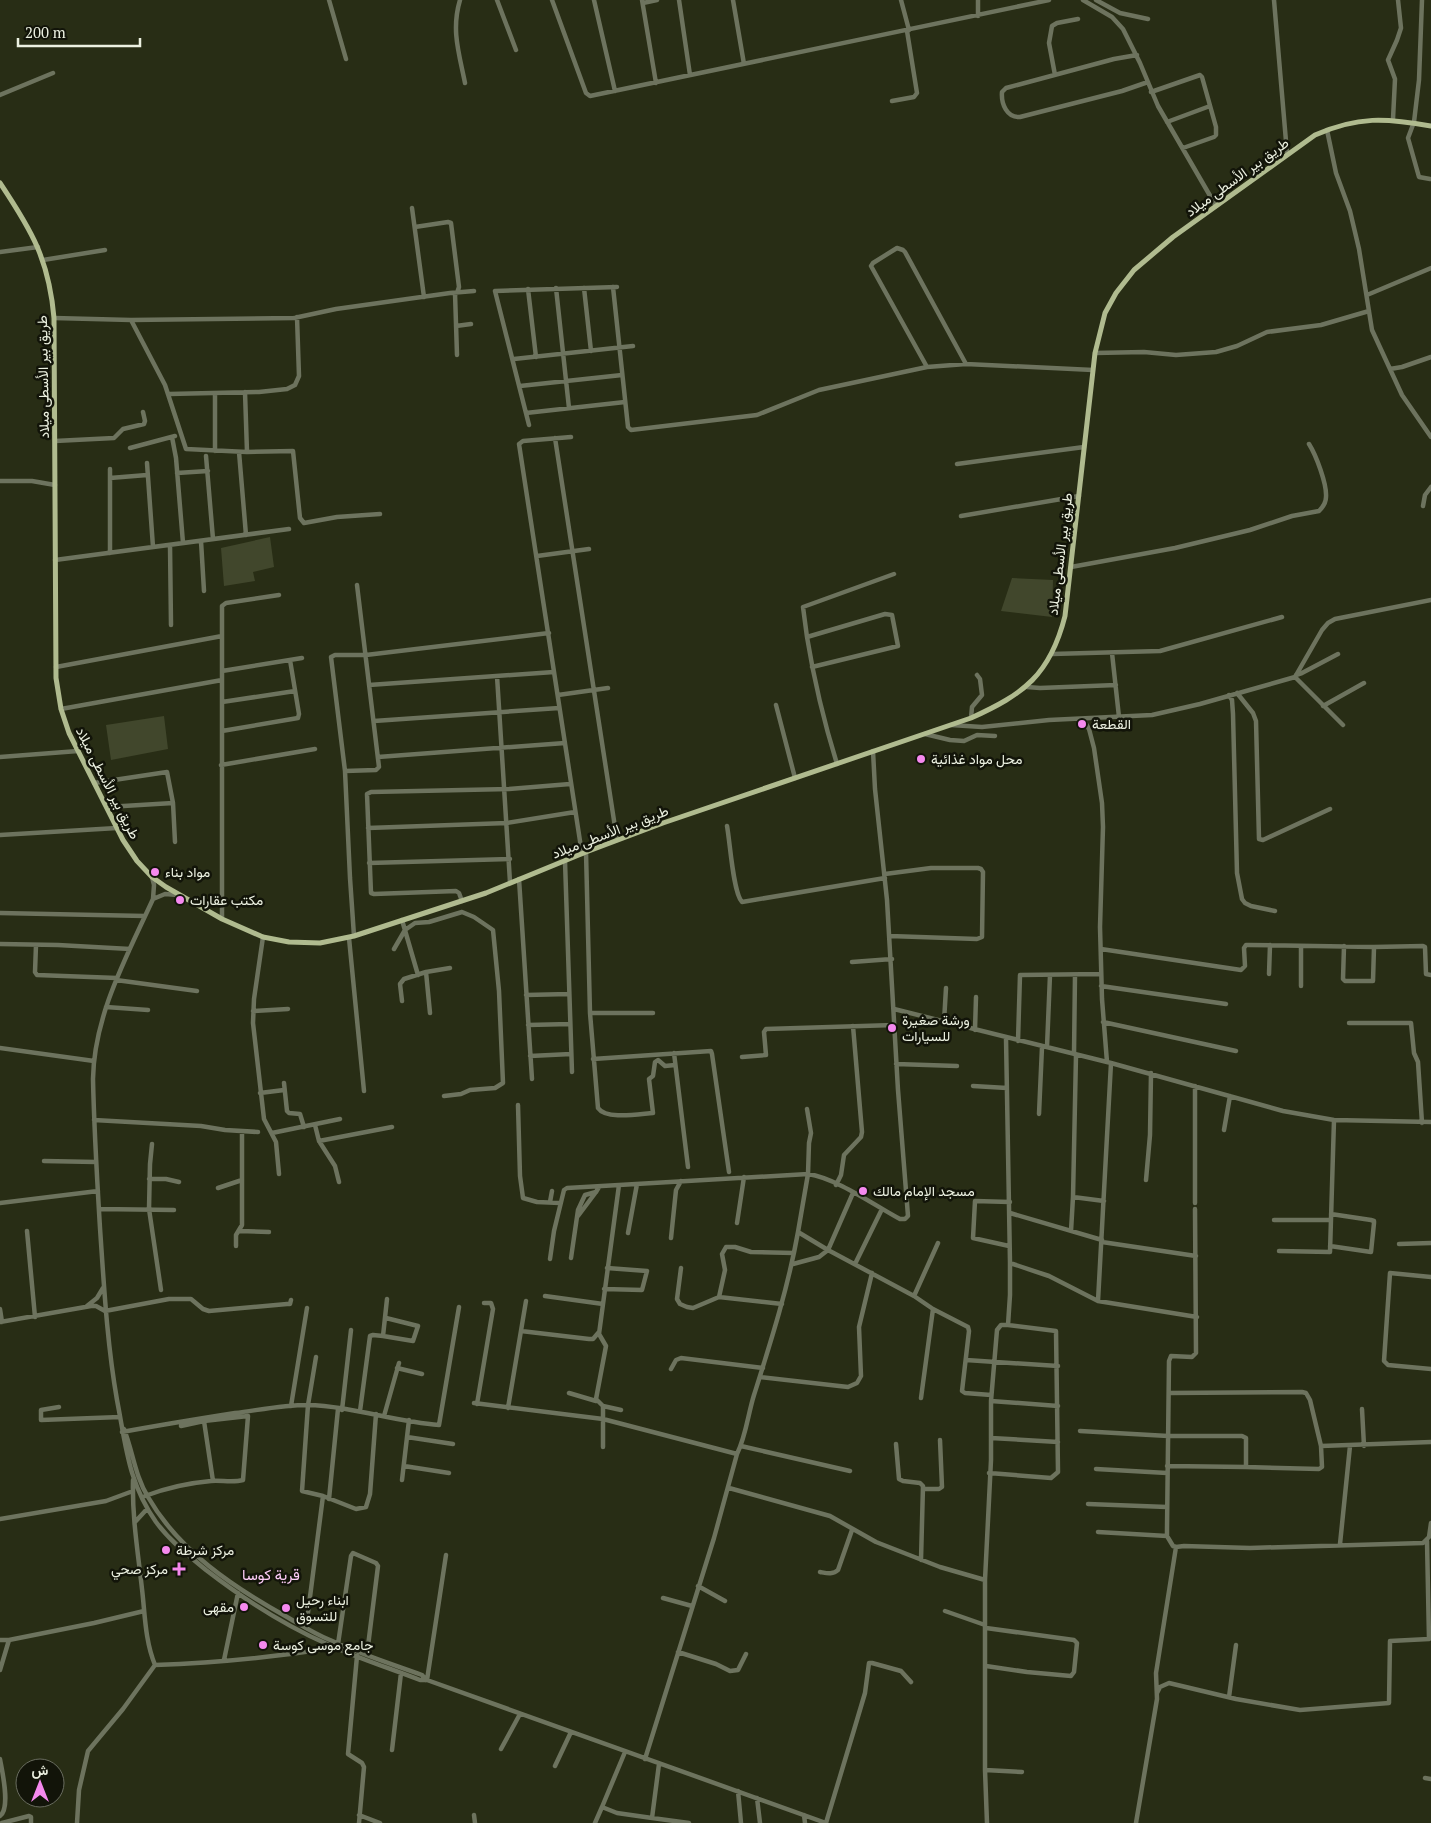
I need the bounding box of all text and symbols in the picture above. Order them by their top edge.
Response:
scale bar [18,15,140,47]
text: 200 m [25,22,66,42]
street label: طريق بير الأسطى ميلاد [1181,133,1292,221]
street label: طريق بير الأسطى ميلاد [32,315,53,439]
street label: طريق بير الأسطى ميلاد [1043,492,1076,616]
place label: القطعة [1092,714,1131,733]
marker: القطعة [1076,718,1088,730]
street label: طريق بير الأسطى ميلاد [72,723,145,842]
place label: محل مواد غذائية [931,749,1022,768]
marker: محل مواد غذائية [915,753,927,765]
street label: طريق بير الأسطى ميلاد [549,801,671,863]
place label: مواد بناء [165,862,210,881]
marker: مواد بناء [149,866,161,878]
place label: مكتب عقارات [190,890,263,909]
marker: مكتب عقارات [174,894,186,906]
place label: ورشة صغيرة للسيارات [902,1010,970,1045]
marker: ورشة صغيرة للسيارات [886,1022,898,1034]
place label: مسجد الإمام مالك [873,1181,975,1201]
marker: مسجد الإمام مالك [857,1185,869,1197]
place label: مركز شرطة [176,1540,234,1559]
marker: مركز شرطة [160,1544,172,1556]
place label: مركز صحي [111,1559,168,1581]
marker: مركز صحي [172,1562,186,1576]
district label: قرية كوسا [242,1564,300,1584]
place label: ابناء رحيل للتسوق [296,1590,349,1625]
place label: مقهى [203,1597,234,1616]
marker: مقهى [238,1601,250,1613]
marker: ابناء رحيل للتسوق [280,1602,292,1614]
place label: جامع موسى كوسة [273,1635,373,1656]
marker: جامع موسى كوسة [257,1639,269,1651]
north arrow [15,1758,65,1808]
text: ش [32,1760,49,1779]

